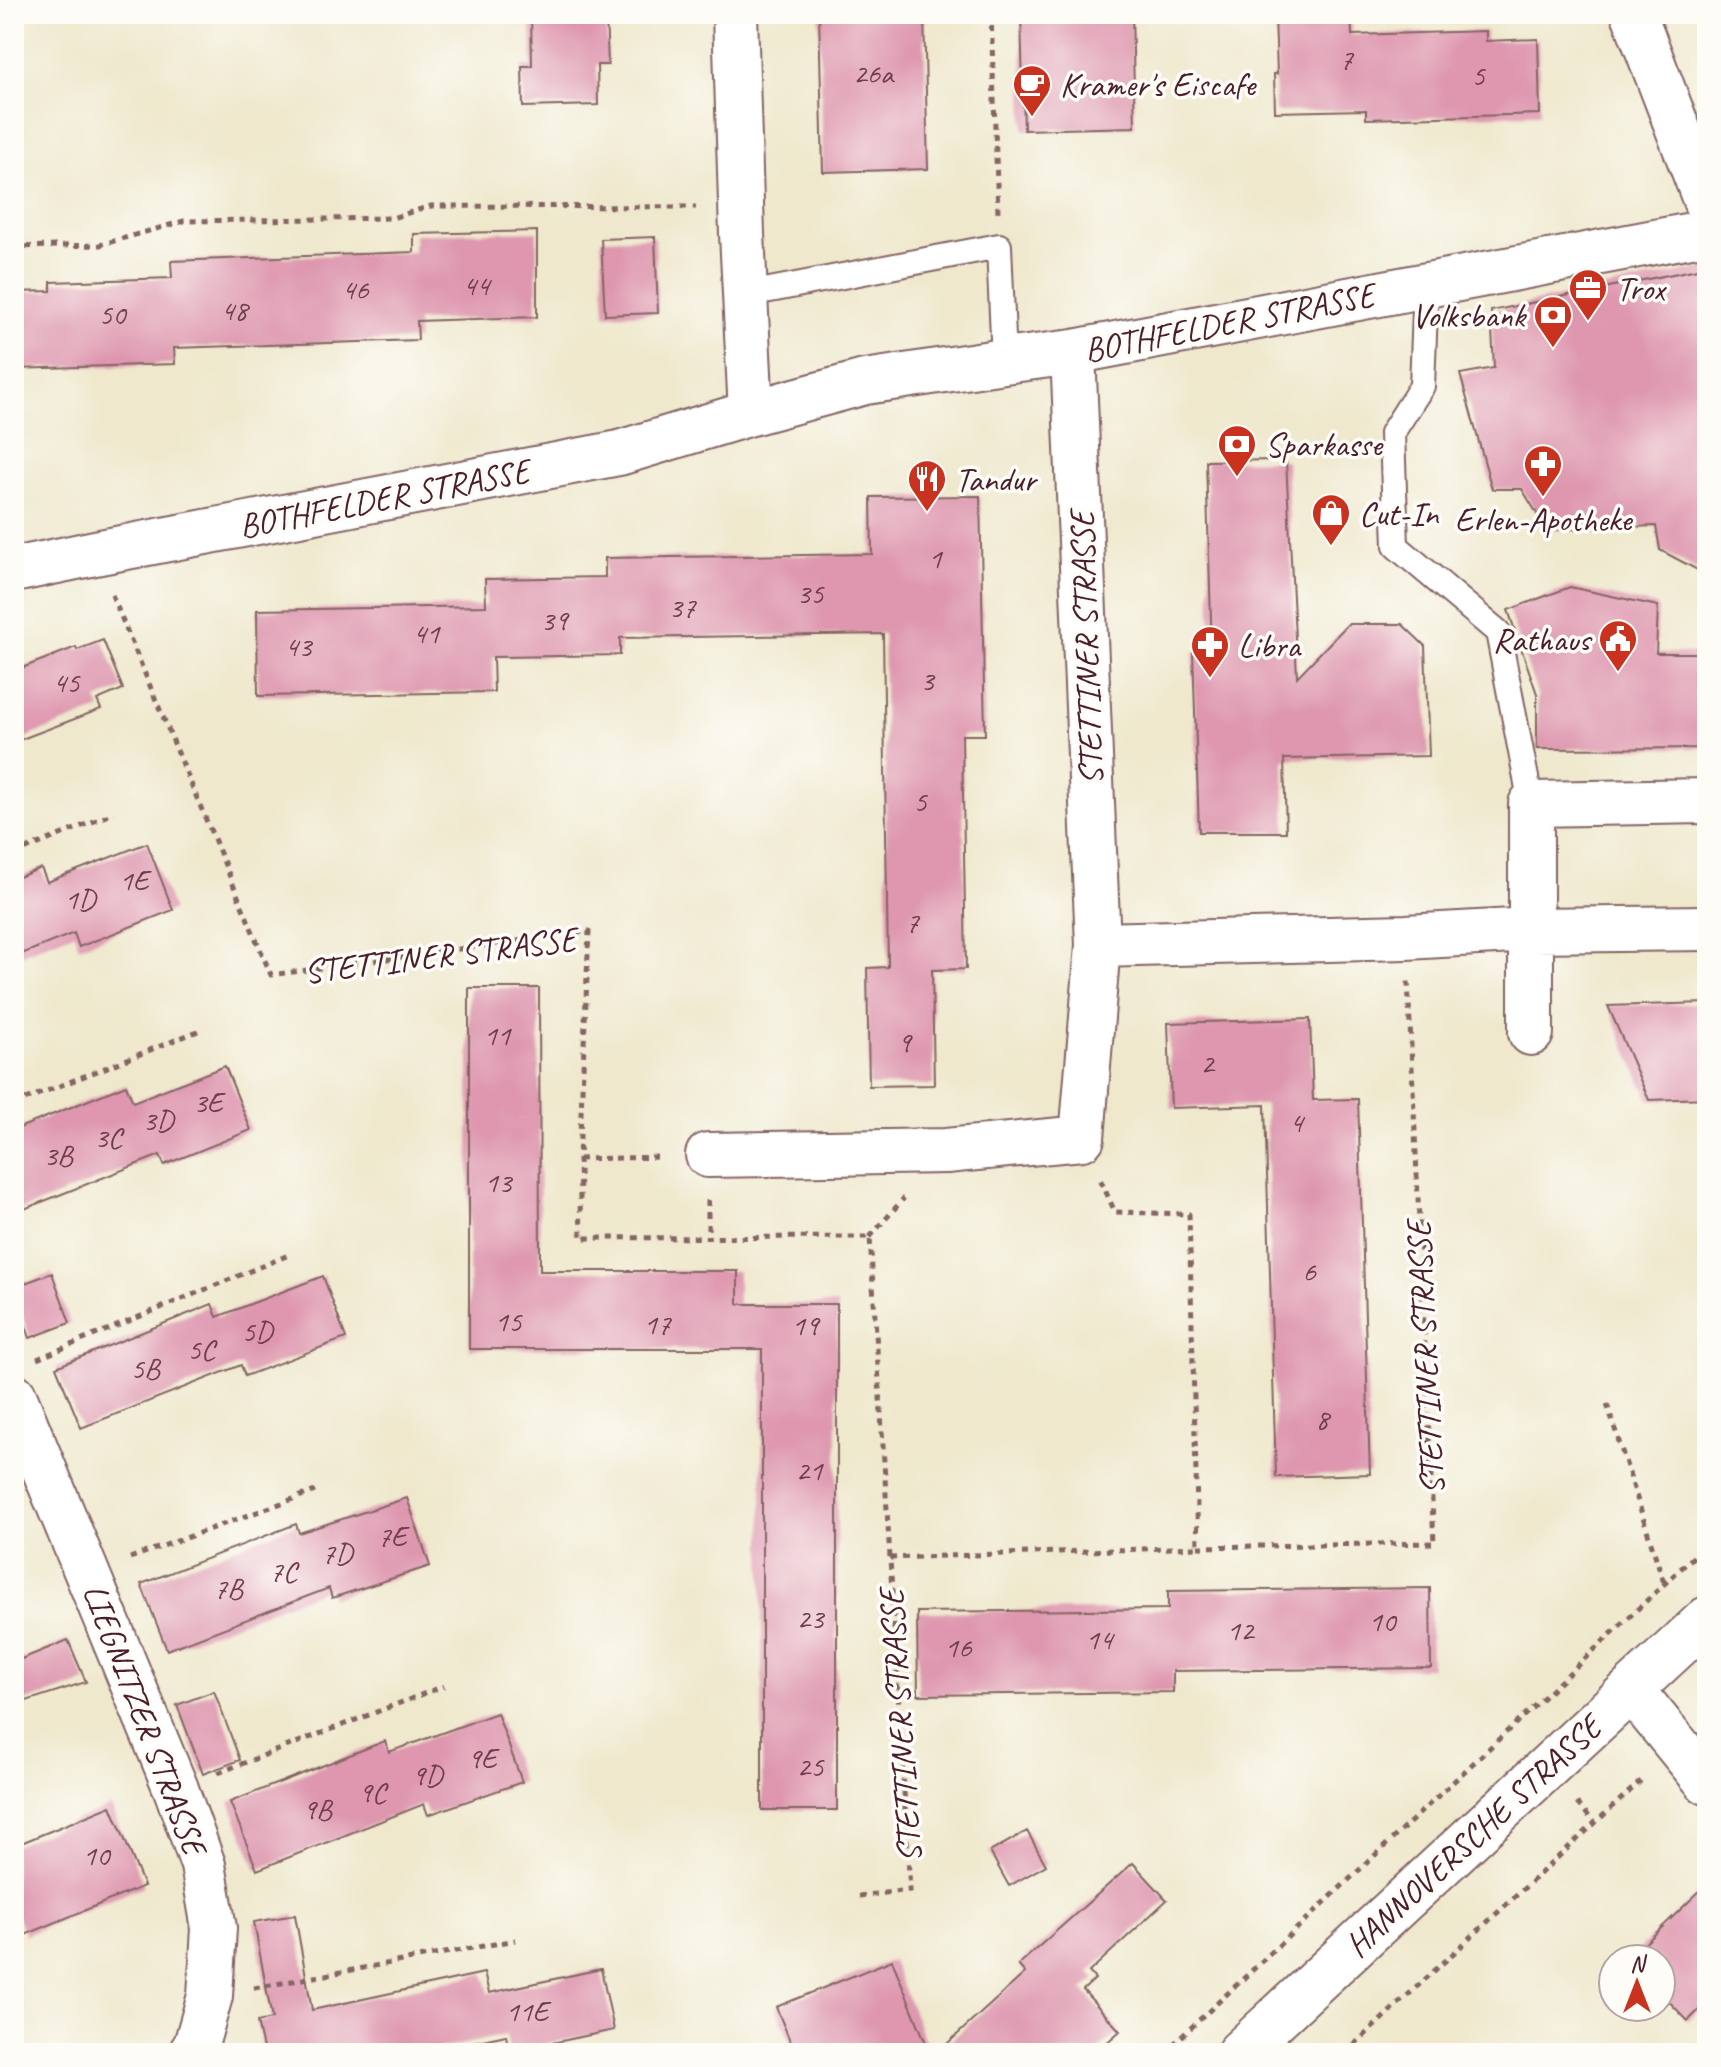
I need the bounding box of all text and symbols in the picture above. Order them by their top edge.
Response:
house number: 7 [1339,40,1354,78]
house number: 26a [853,54,895,92]
house number: 5 [1471,56,1486,94]
cafe icon: Kramer's Eiscafe [1011,63,1053,118]
place label: Kramer's Eiscafe [1060,63,1257,106]
house number: 44 [463,266,492,304]
office icon: Trox [1567,267,1609,322]
place label: Trox [1616,267,1667,310]
house number: 46 [342,270,370,308]
street label: BOTHFELDER STRASSE [1080,272,1382,371]
house number: 48 [221,291,250,329]
place label: Volksbank [1411,294,1528,337]
bank icon: Volksbank [1532,294,1574,349]
house number: 50 [99,295,128,333]
bank icon: Sparkasse [1216,423,1258,478]
place label: Sparkasse [1265,423,1384,466]
pharmacy icon: Erlen-Apotheke [1522,443,1564,498]
street label: BOTHFELDER STRASSE [235,448,537,547]
restaurant icon: Tandur [906,458,948,513]
place label: Tandur [955,458,1039,501]
shop icon: Cut-In [1310,492,1352,547]
place label: Cut-In [1359,492,1440,535]
place label: Erlen-Apotheke [1455,498,1633,541]
street label: STETTINER STRASSE [1060,506,1112,786]
house number: 1 [928,539,943,577]
house number: 35 [797,574,825,612]
house number: 37 [669,588,697,626]
house number: 39 [541,601,570,639]
house number: 41 [413,614,441,652]
place label: Rathaus [1493,618,1593,661]
public building icon: Rathaus [1597,618,1639,673]
pharmacy icon: Libra [1189,624,1231,679]
place label: Libra [1238,624,1302,667]
house number: 43 [285,627,314,665]
house number: 3 [920,661,936,699]
house number: 45 [53,663,81,701]
house number: 5 [913,782,928,820]
house number: 1E [119,861,153,899]
house number: 1D [65,880,98,918]
house number: 7 [905,903,920,941]
street label: STETTINER STRASSE [302,916,583,993]
house number: 11 [484,1016,512,1054]
house number: 9 [897,1023,913,1061]
house number: 2 [1200,1044,1216,1082]
house number: 3E [193,1083,227,1121]
house number: 3D [143,1101,176,1139]
house number: 4 [1289,1103,1305,1141]
house number: 3C [94,1118,125,1156]
house number: 3B [43,1136,75,1174]
house number: 13 [485,1163,514,1201]
street label: STETTINER STRASSE [1396,1216,1454,1496]
house number: 6 [1302,1252,1317,1290]
house number: 15 [495,1302,523,1340]
house number: 17 [644,1305,672,1343]
house number: 19 [792,1306,821,1344]
house number: 5D [242,1312,275,1350]
house number: 5C [187,1330,218,1368]
house number: 5B [130,1349,162,1387]
house number: 8 [1315,1400,1331,1438]
house number: 21 [796,1451,824,1489]
house number: 7E [377,1517,411,1555]
house number: 7D [322,1534,355,1572]
house number: 7C [269,1552,300,1590]
house number: 7B [213,1569,245,1607]
street label: LIEGNITZER STRASSE [74,1578,218,1864]
street label: STETTINER STRASSE [869,1584,931,1864]
house number: 23 [797,1599,826,1637]
house number: 10 [1369,1602,1398,1640]
house number: 12 [1227,1611,1256,1649]
house number: 14 [1086,1620,1115,1658]
house number: 16 [945,1628,973,1666]
street label: HANNOVERSCHE STRASSE [1336,1703,1613,1966]
house number: 9E [467,1739,501,1777]
house number: 25 [797,1747,825,1785]
house number: 9D [412,1756,445,1794]
house number: 9C [358,1773,389,1811]
house number: 9B [302,1790,334,1828]
house number: 10 [83,1836,112,1874]
north arrow [1597,1943,1677,2023]
text: N [1630,1950,1647,1978]
house number: 11E [506,1992,553,2030]

